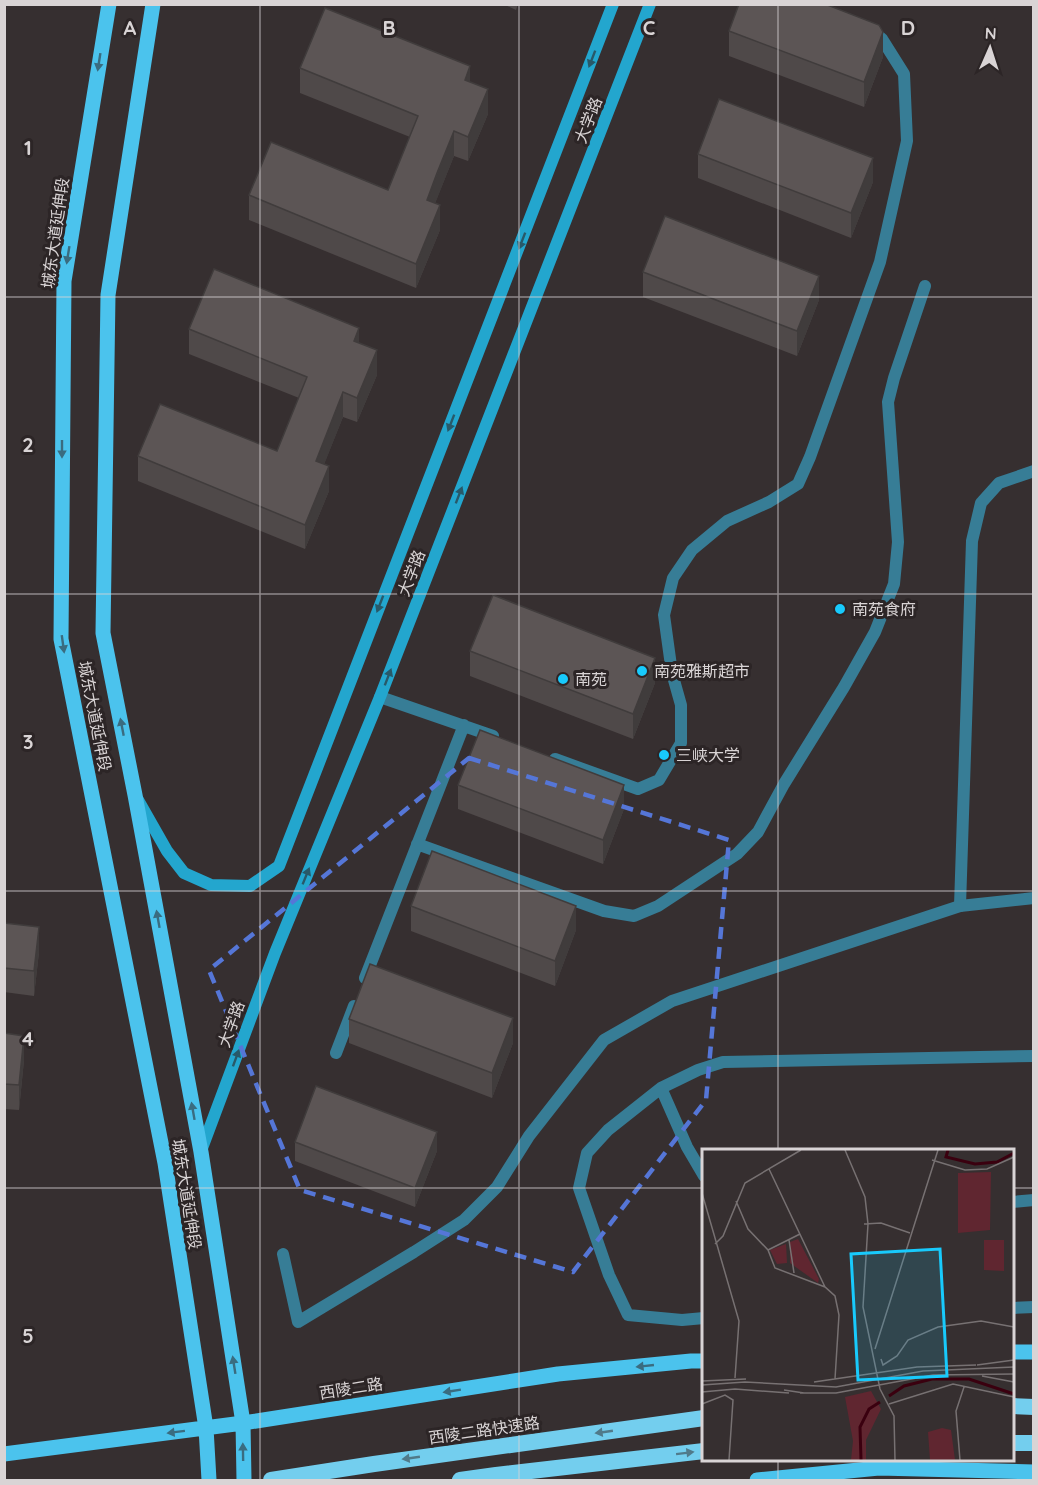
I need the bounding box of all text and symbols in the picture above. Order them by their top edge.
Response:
text: A [124,15,137,40]
text: B [382,15,396,40]
text: C [643,15,656,40]
text: D [901,15,915,40]
north arrow [960,18,1020,78]
text: N [984,23,997,43]
one-way arrow [587,50,596,68]
one-way arrow [95,53,104,72]
street label: 大学路 [570,94,606,146]
text: 1 [24,135,32,160]
street label: 城东大道延伸段 [37,176,73,290]
one-way arrow [516,232,526,250]
one-way arrow [63,245,72,264]
one-way arrow [446,414,456,432]
text: 2 [22,432,34,457]
one-way arrow [58,440,67,459]
one-way arrow [455,486,464,504]
street label: 大学路 [393,547,429,599]
one-way arrow [375,596,385,614]
place label: 南苑食府 [852,599,916,619]
marker: 南苑食府 [833,602,847,616]
one-way arrow [58,635,67,654]
street label: 城东大道延伸段 [74,659,116,773]
place label: 南苑雅斯超市 [654,661,750,681]
marker: 南苑雅斯超市 [635,664,649,678]
one-way arrow [384,667,394,685]
place label: 南苑 [575,669,607,689]
marker: 南苑 [556,672,570,686]
one-way arrow [117,717,126,736]
text: 3 [23,729,33,754]
place label: 三峡大学 [676,745,740,765]
marker: 三峡大学 [657,748,671,762]
one-way arrow [301,867,311,885]
one-way arrow [153,909,162,928]
street label: 大学路 [213,998,249,1050]
text: 4 [22,1026,34,1051]
one-way arrow [231,1049,241,1067]
one-way arrow [188,1101,197,1120]
street label: 城东大道延伸段 [168,1137,206,1251]
inset map [702,1149,1014,1461]
text: 5 [22,1323,34,1348]
one-way arrow [229,1356,238,1375]
one-way arrow [636,1361,655,1370]
street label: 西陵二路 [318,1373,384,1403]
one-way arrow [442,1386,461,1395]
street label: 西陵二路快速路 [427,1412,541,1448]
one-way arrow [166,1427,185,1436]
one-way arrow [594,1427,613,1436]
one-way arrow [238,1442,248,1461]
one-way arrow [675,1448,694,1458]
one-way arrow [401,1454,420,1463]

